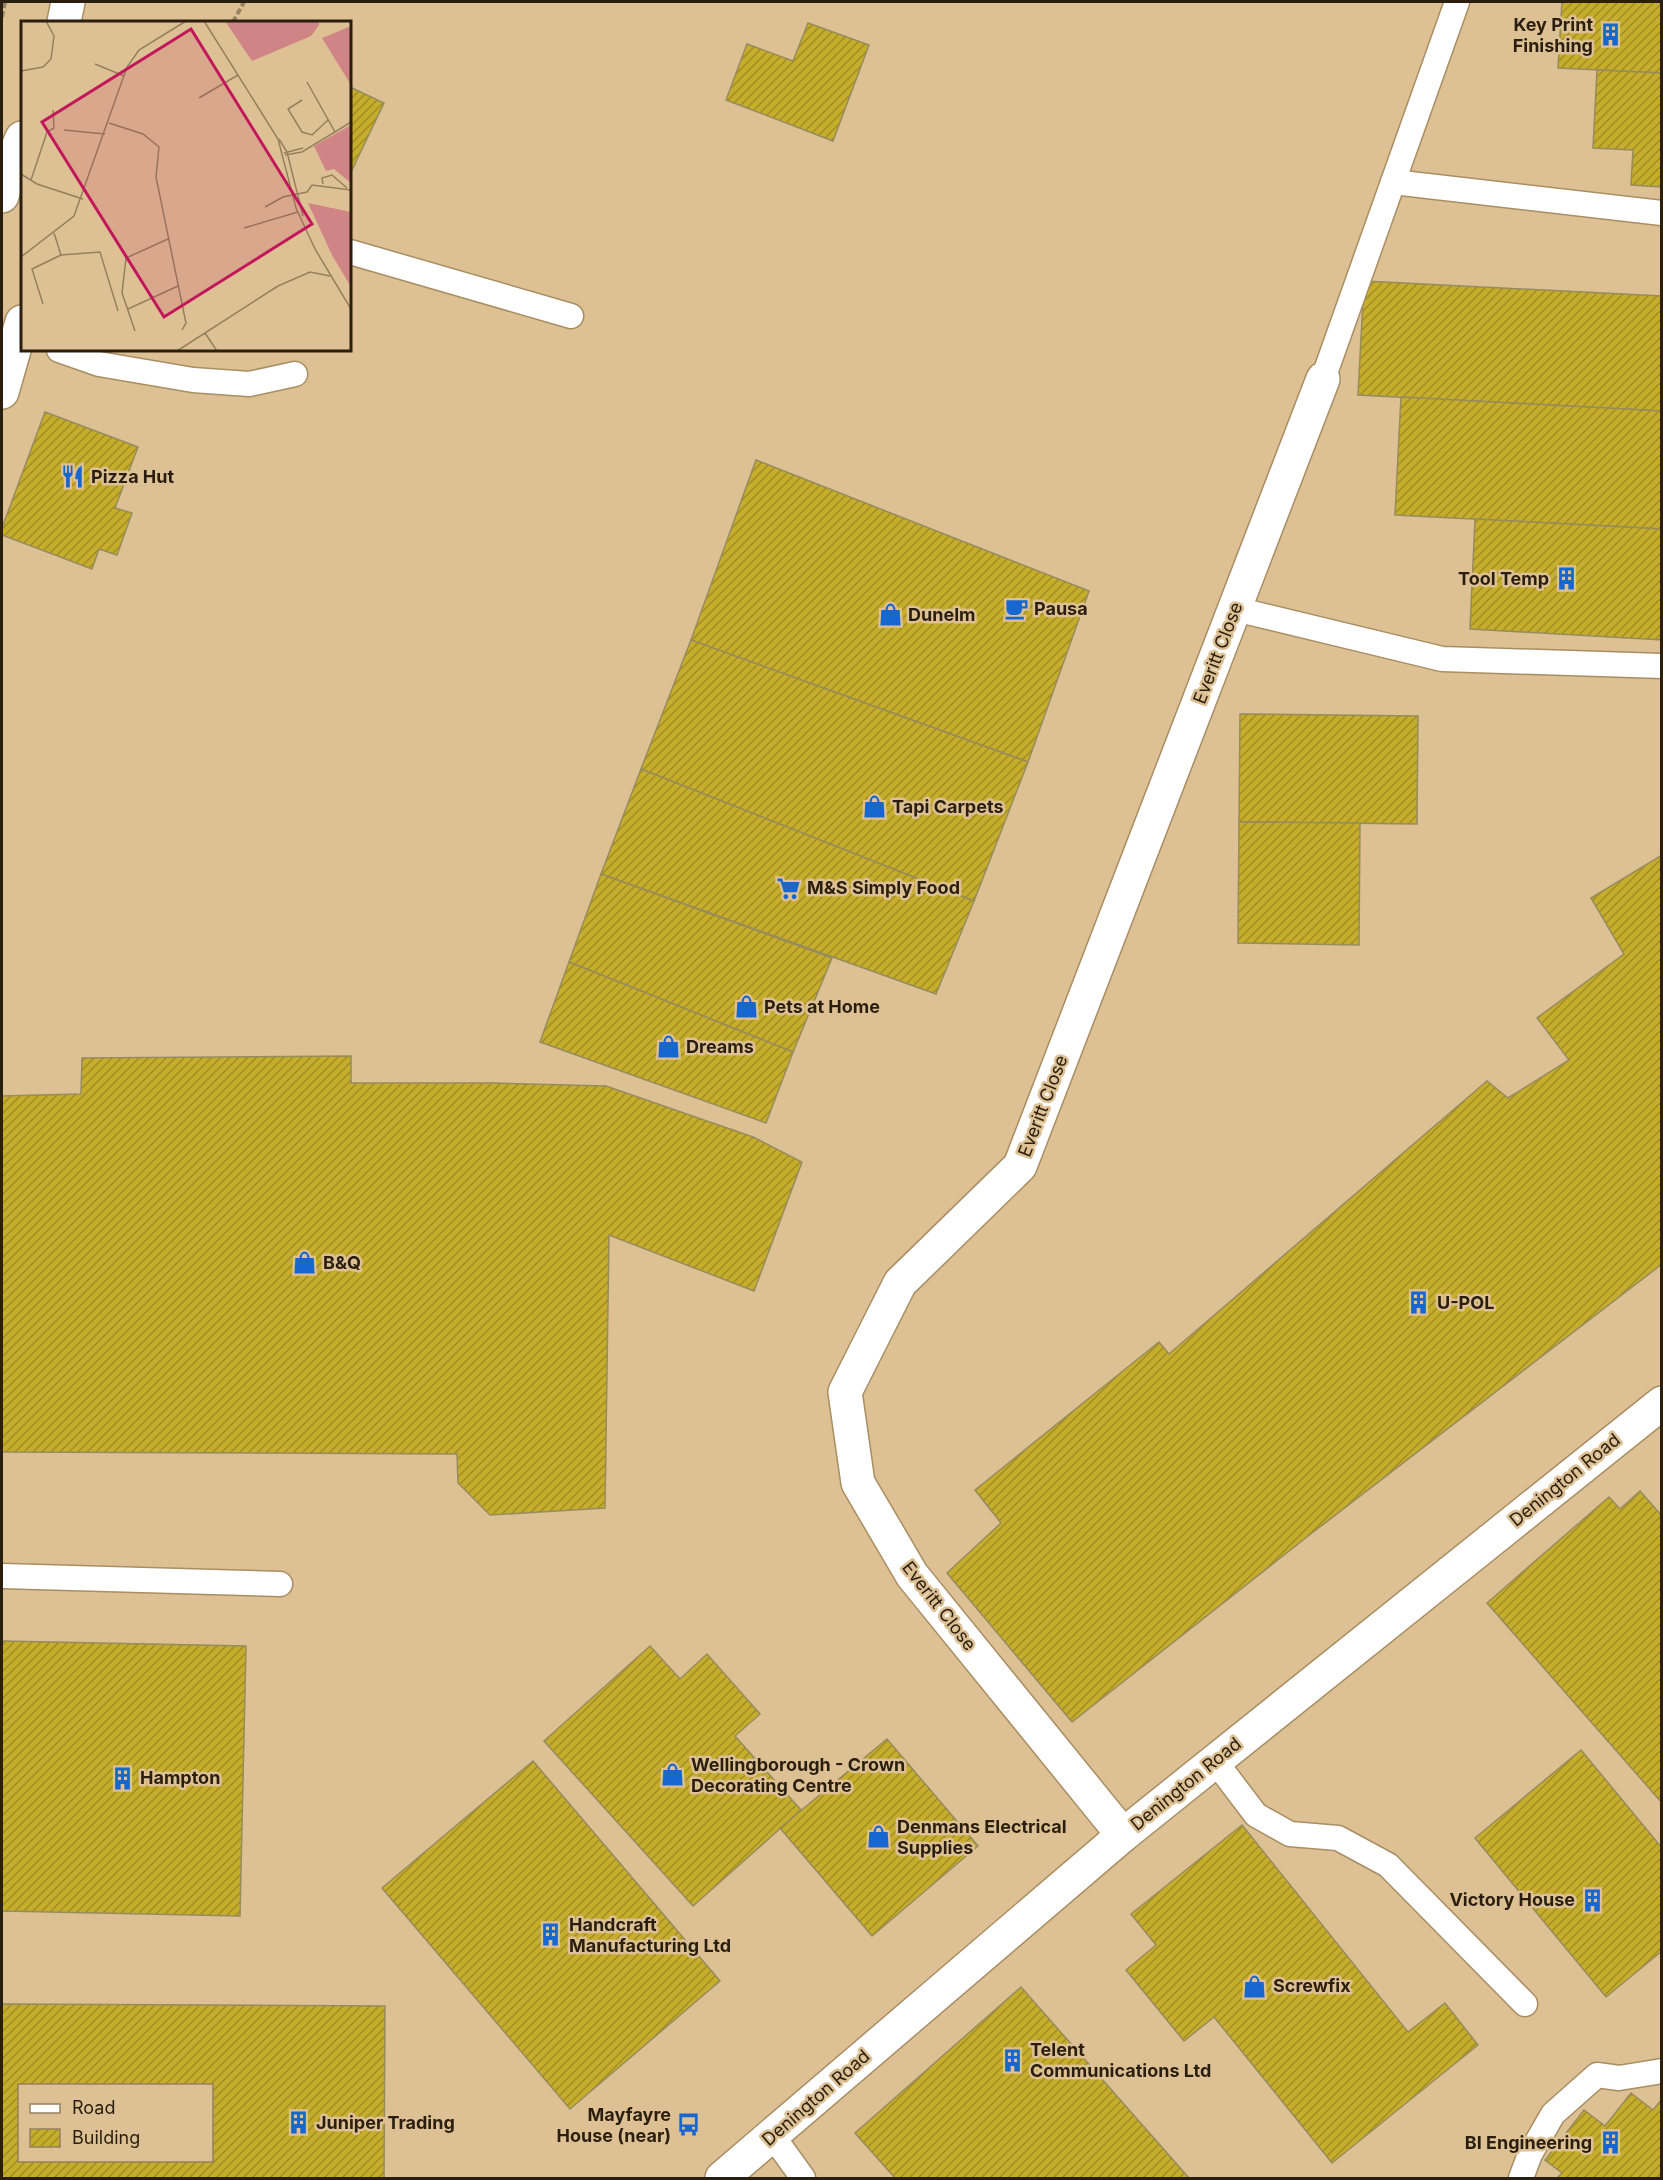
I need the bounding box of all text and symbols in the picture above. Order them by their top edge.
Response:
place label: Key Print Finishing [1513,14,1593,56]
inset map [21,21,351,351]
building icon: Key Print Finishing [1598,22,1624,48]
restaurant icon: Pizza Hut [60,464,86,490]
place label: Pizza Hut [91,466,175,487]
building icon: Tool Temp [1554,566,1580,592]
place label: Tool Temp [1458,568,1549,589]
cafe icon: Pausa [1003,596,1029,622]
place label: Pausa [1034,598,1088,619]
street label: Everitt Close [1189,599,1247,707]
shop icon: Dunelm [877,602,903,628]
place label: Dunelm [908,604,975,625]
shop icon: Tapi Carpets [861,794,887,820]
place label: Tapi Carpets [892,796,1003,817]
supermarket icon: M&S Simply Food [776,875,802,901]
place label: M&S Simply Food [807,877,960,898]
shop icon: Pets at Home [733,994,759,1020]
place label: Pets at Home [764,996,880,1017]
shop icon: Dreams [655,1034,681,1060]
place label: Dreams [686,1036,754,1057]
street label: Everitt Close [1014,1052,1072,1160]
shop icon: B&Q [292,1250,318,1276]
place label: B&Q [323,1252,361,1273]
building icon: U-POL [1406,1290,1432,1316]
place label: U-POL [1437,1292,1494,1313]
street label: Denington Road [1505,1429,1624,1530]
street label: Everitt Close [898,1557,981,1654]
street label: Denington Road [1126,1733,1245,1834]
place label: Wellingborough - Crown Decorating Centre [691,1754,905,1796]
shop icon: Wellingborough - Crown Decorating Centre [660,1762,686,1788]
building icon: Hampton [109,1765,135,1791]
place label: Hampton [140,1767,220,1788]
place label: Denmans Electrical Supplies [897,1816,1067,1858]
shop icon: Denmans Electrical Supplies [866,1824,892,1850]
building icon: Victory House [1580,1887,1606,1913]
place label: Victory House [1449,1889,1575,1910]
place label: Handcraft Manufacturing Ltd [569,1914,731,1956]
building icon: Handcraft Manufacturing Ltd [538,1922,564,1948]
shop icon: Screwfix [1242,1973,1268,1999]
place label: Screwfix [1273,1975,1351,1996]
place label: Telent Communications Ltd [1030,2039,1211,2081]
street label: Denington Road [758,2045,874,2150]
building icon: Telent Communications Ltd [999,2047,1025,2073]
legend [18,2084,213,2162]
text: Road [72,2097,115,2118]
place label: Mayfayre House (near) [556,2104,671,2146]
building icon: Juniper Trading [285,2110,311,2136]
place label: Juniper Trading [316,2112,455,2133]
bus stop icon: Mayfayre House (near) [676,2112,702,2138]
text: Building [72,2127,140,2148]
building icon: BI Engineering [1597,2130,1623,2156]
place label: BI Engineering [1465,2132,1592,2153]

